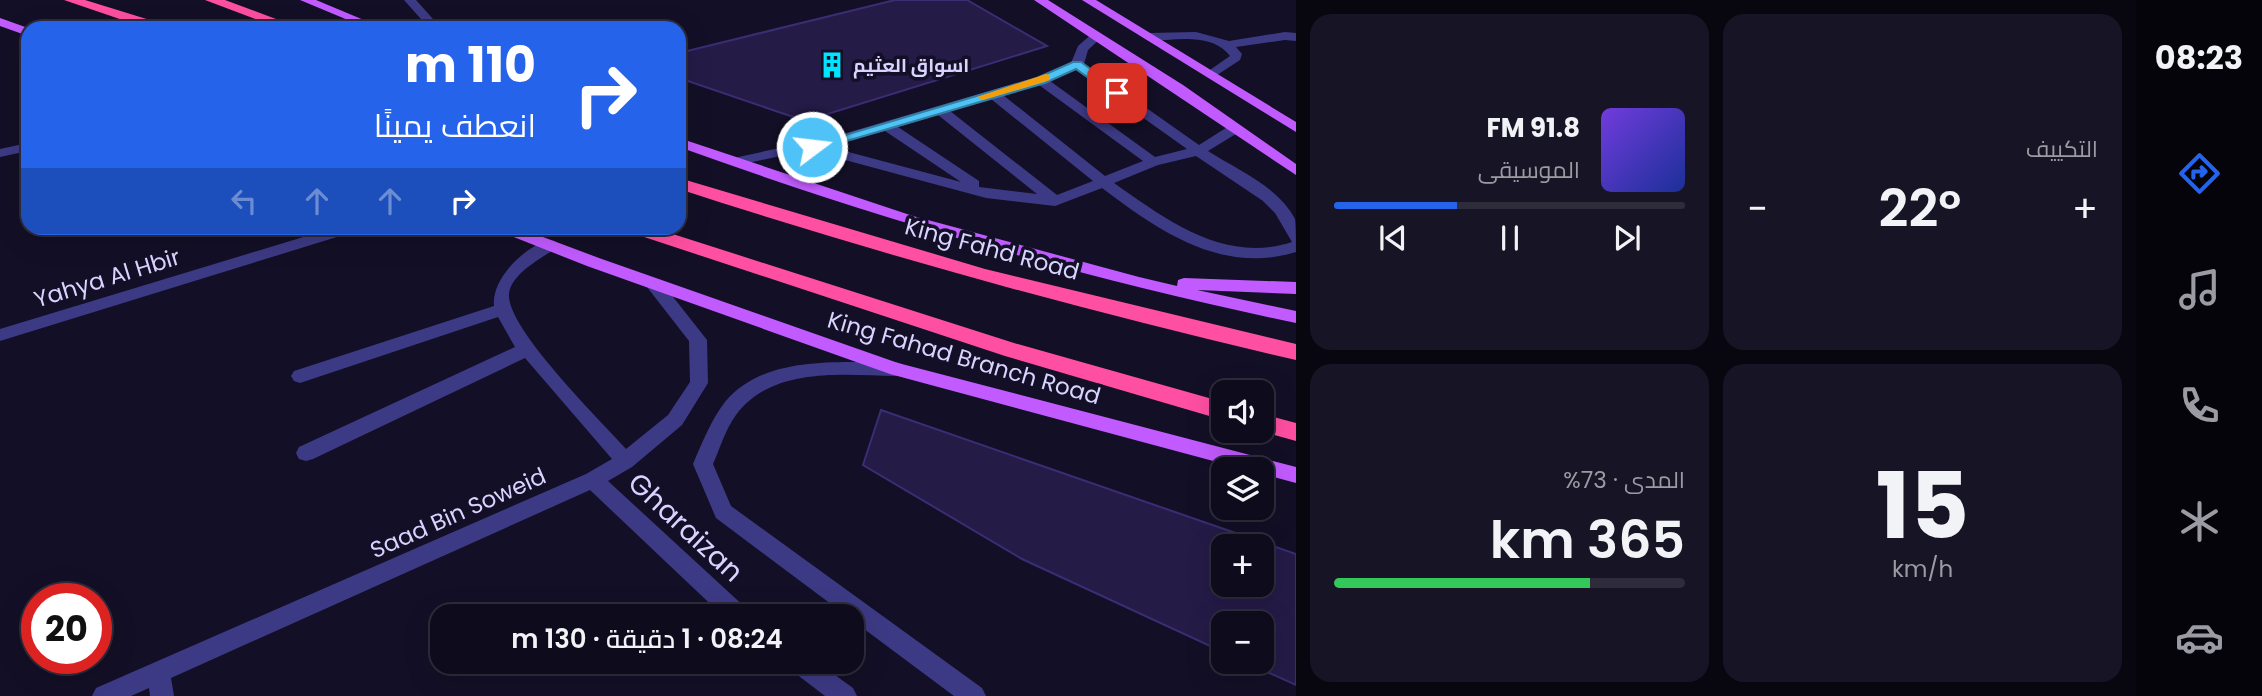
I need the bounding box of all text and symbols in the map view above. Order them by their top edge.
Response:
text: 110 m [405,31,536,99]
text: 08:23 [2155,35,2243,80]
icon: right [560,49,651,140]
building icon: اسواق العثيم [817,50,847,80]
place label: اسواق العثيم [853,52,969,79]
pin [1087,63,1147,123]
icon: arrive [1098,74,1136,112]
text: انعطف يمينًا [374,103,536,148]
position arrow [775,110,849,184]
text: 91.8 FM [1486,110,1580,146]
text: التكييف [2026,133,2098,165]
icon: directions [2175,149,2224,198]
text: الموسيقى [1478,154,1580,186]
text: 22° [1879,172,1961,245]
icon: left [225,182,263,220]
icon: ahead [298,182,336,220]
icon: ahead [371,182,409,220]
icon: right [444,182,482,220]
text: − [1747,182,1768,235]
text: + [2072,182,2098,235]
street label: King Fahd Road [901,210,1083,288]
icon: previous [1374,219,1412,257]
icon: pause [1491,219,1529,257]
icon: next [1608,219,1646,257]
street label: Yahya Al Hbir [30,241,184,315]
icon: music [2175,265,2224,314]
street label: King Fahad Branch Road [824,304,1104,412]
map controls [1211,380,1274,674]
button: sound [1211,380,1274,443]
icon: phone [2175,381,2224,430]
text: 15 [1876,442,1969,570]
button: layers [1211,457,1274,520]
street label: Saad Bin Soweid [365,460,551,566]
street label: Gharaizan [620,464,752,591]
text: المدى · 73% [1563,464,1685,496]
icon: climate [2175,497,2224,546]
text: 365 km [1490,503,1685,576]
button: + [1211,534,1274,597]
text: km/h [1892,553,1953,585]
speed limit sign: 20 [21,583,112,674]
button: − [1211,611,1274,674]
icon: car [2175,613,2224,662]
text: 08:24 · 1 دقيقة · 130 m [511,621,783,657]

